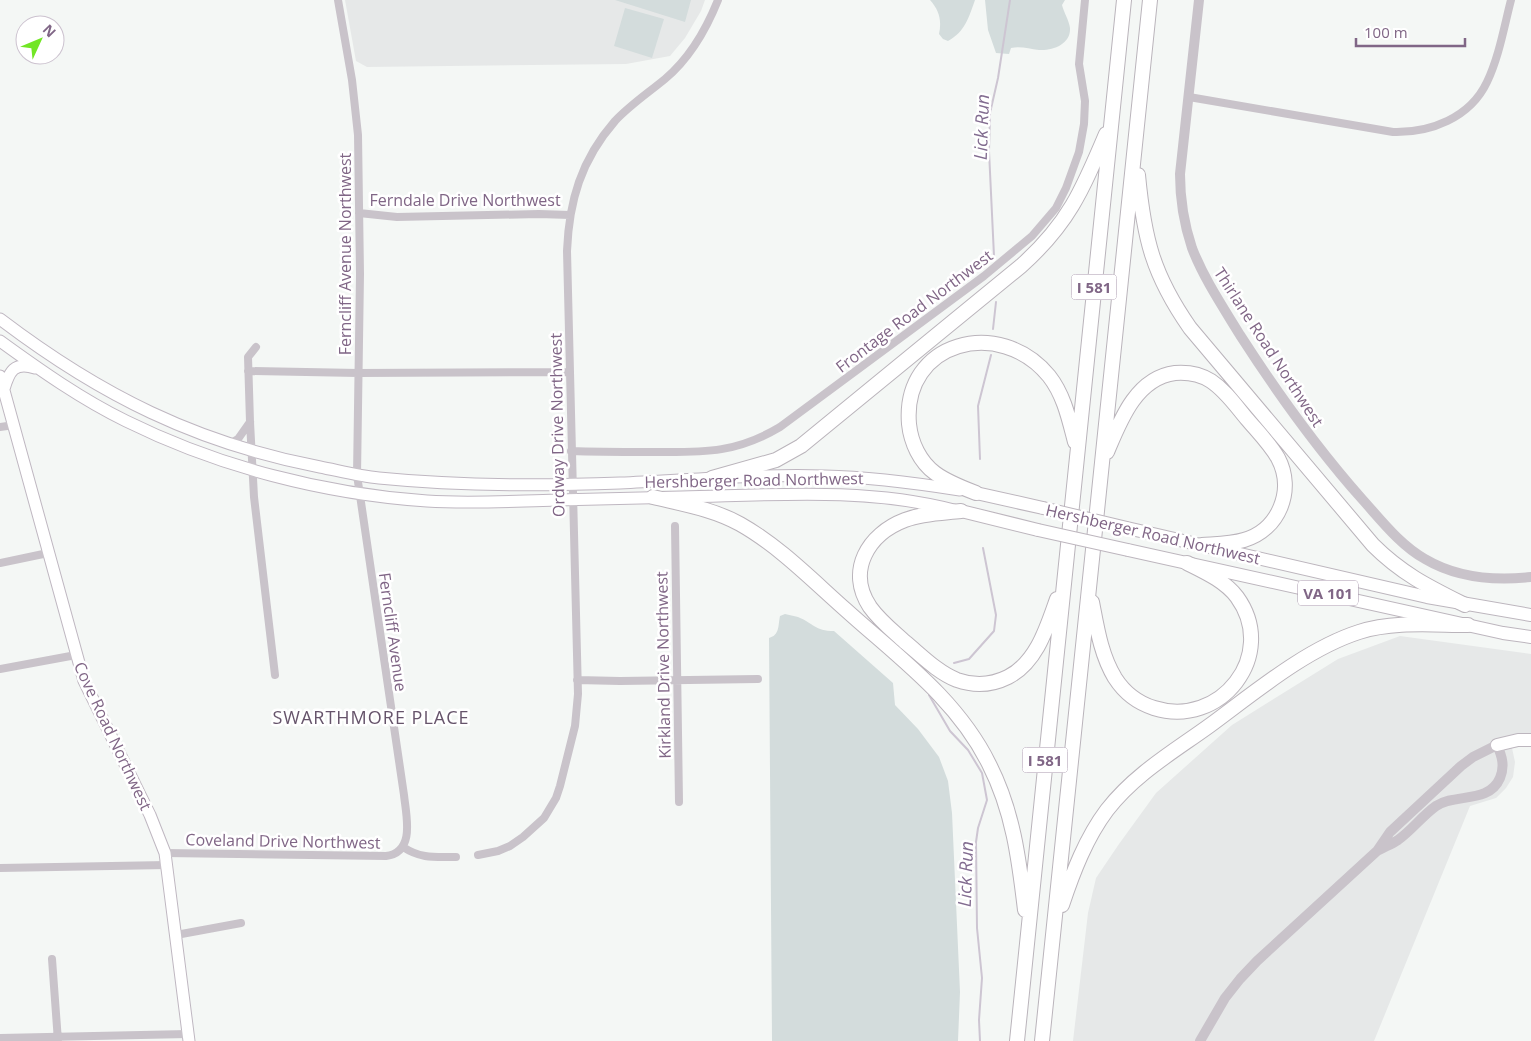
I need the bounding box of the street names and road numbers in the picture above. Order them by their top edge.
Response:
street label: Ferncliff Avenue Northwest [334,152,356,355]
street label: Ferndale Drive Northwest [369,189,561,211]
street label: Frontage Road Northwest [831,244,997,377]
street label: Thirlane Road Northwest [1209,263,1329,431]
road number: I 581 [1072,274,1116,300]
street label: Ordway Drive Northwest [544,333,570,517]
street label: Hershberger Road Northwest [644,467,864,493]
street label: Hershberger Road Northwest [1044,499,1263,569]
street label: Ferncliff Avenue [374,571,412,693]
street label: Kirkland Drive Northwest [650,571,676,759]
road number: VA 101 [1298,580,1358,606]
street label: Cove Road Northwest [69,658,157,814]
road number: I 581 [1022,748,1068,772]
street label: Coveland Drive Northwest [185,828,381,854]

